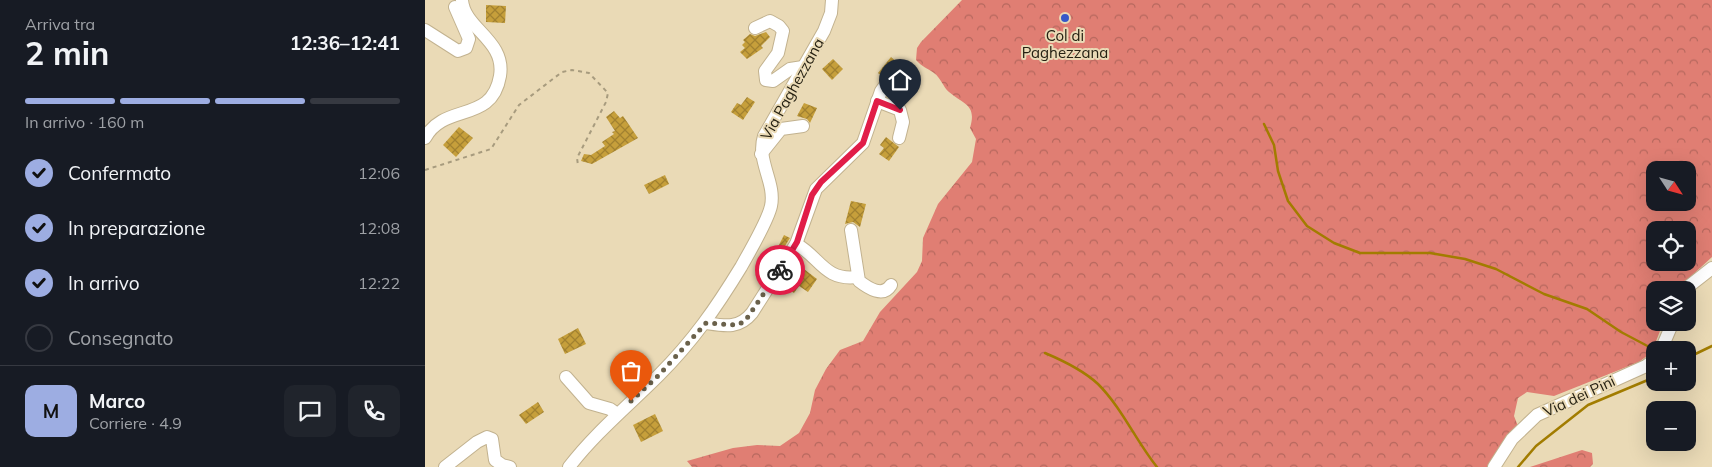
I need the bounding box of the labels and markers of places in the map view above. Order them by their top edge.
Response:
marker: Col di Paghezzana [1059,12,1071,24]
place label: Col di Paghezzana [1022,26,1108,62]
pin [879,59,921,110]
pin [610,350,652,401]

